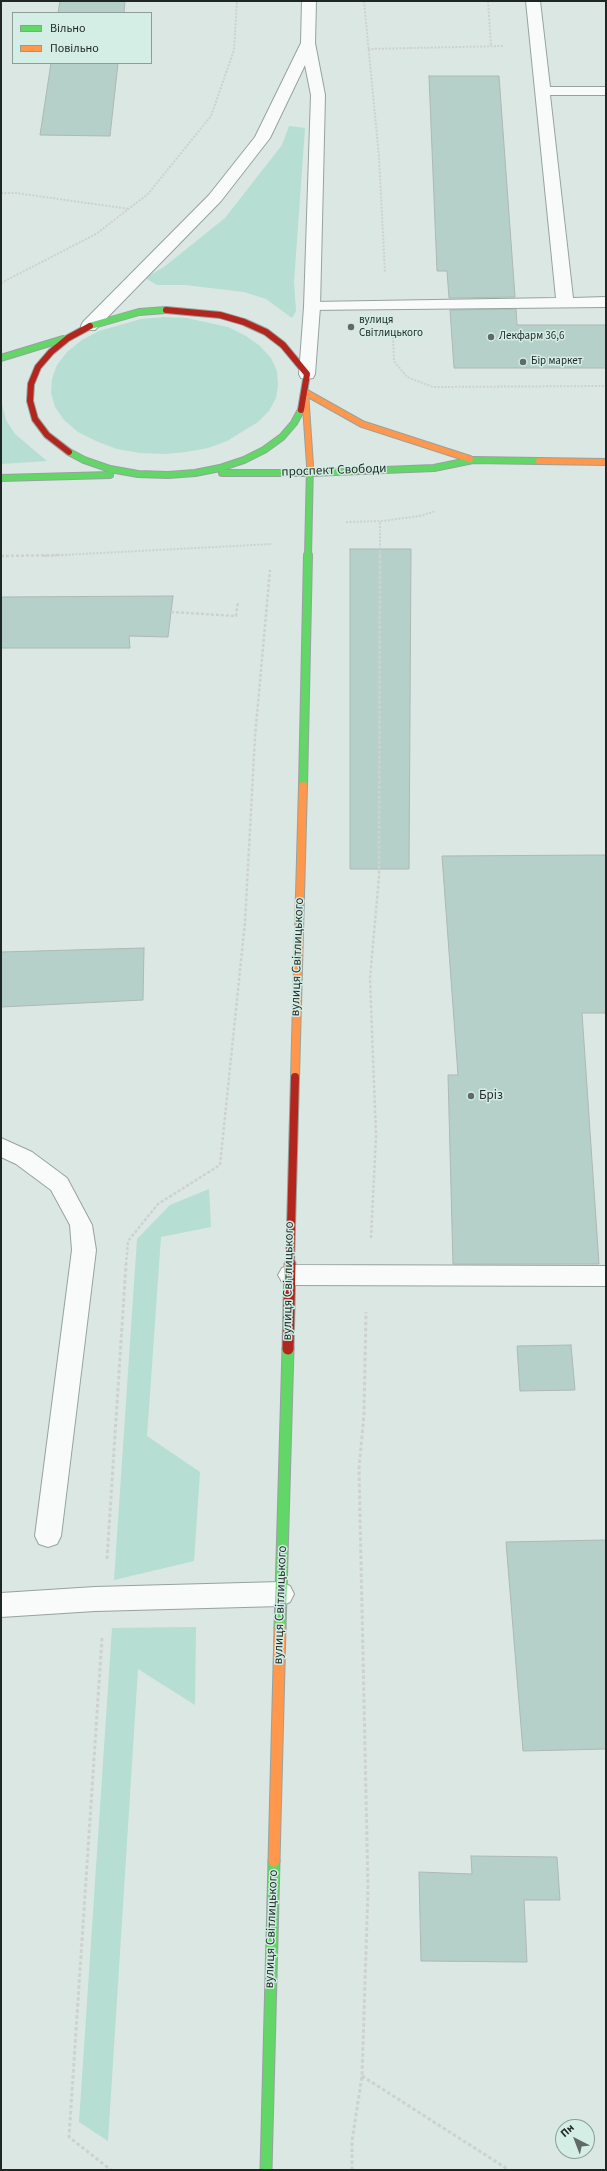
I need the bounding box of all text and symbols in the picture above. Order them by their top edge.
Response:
legend [12,12,152,64]
text: Вільно [50,20,86,37]
text: Повільно [50,40,99,57]
place label: вулиця Світлицького [359,314,423,340]
marker: вулиця Світлицького [346,322,356,332]
place label: Лекфарм 36,6 [499,330,565,344]
marker: Лекфарм 36,6 [486,332,496,342]
place label: Бір маркет [531,355,583,369]
marker: Бір маркет [518,357,528,367]
street label: проспект Свободи [281,461,387,481]
street label: вулиця Світлицького [288,897,308,1017]
place label: Бріз [479,1088,503,1104]
marker: Бріз [466,1091,476,1101]
street label: вулиця Світлицького [280,1221,298,1341]
street label: вулиця Світлицького [271,1545,291,1665]
street label: вулиця Світлицького [262,1869,282,1989]
north arrow [555,2119,595,2159]
text: Пн [557,2120,577,2141]

